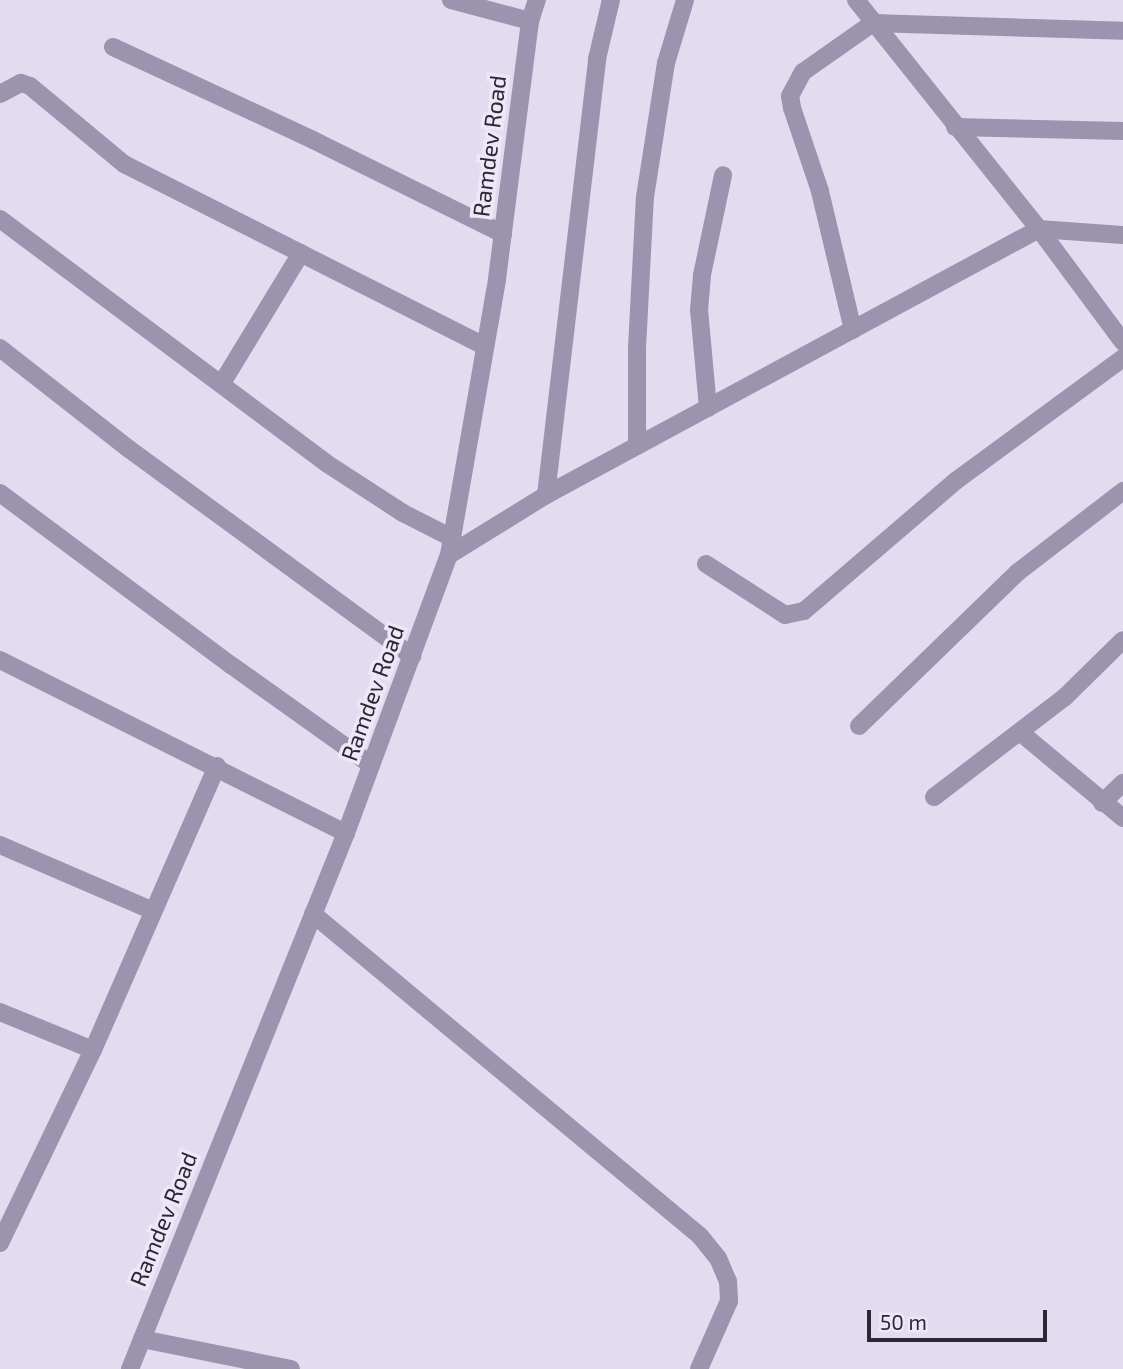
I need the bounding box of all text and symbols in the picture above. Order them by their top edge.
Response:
street label: Ramdev Road [467,73,511,219]
street label: Ramdev Road [335,621,409,765]
street label: Ramdev Road [123,1148,203,1290]
scale bar [871,1296,1051,1340]
text: 50 m [880,1309,927,1334]

